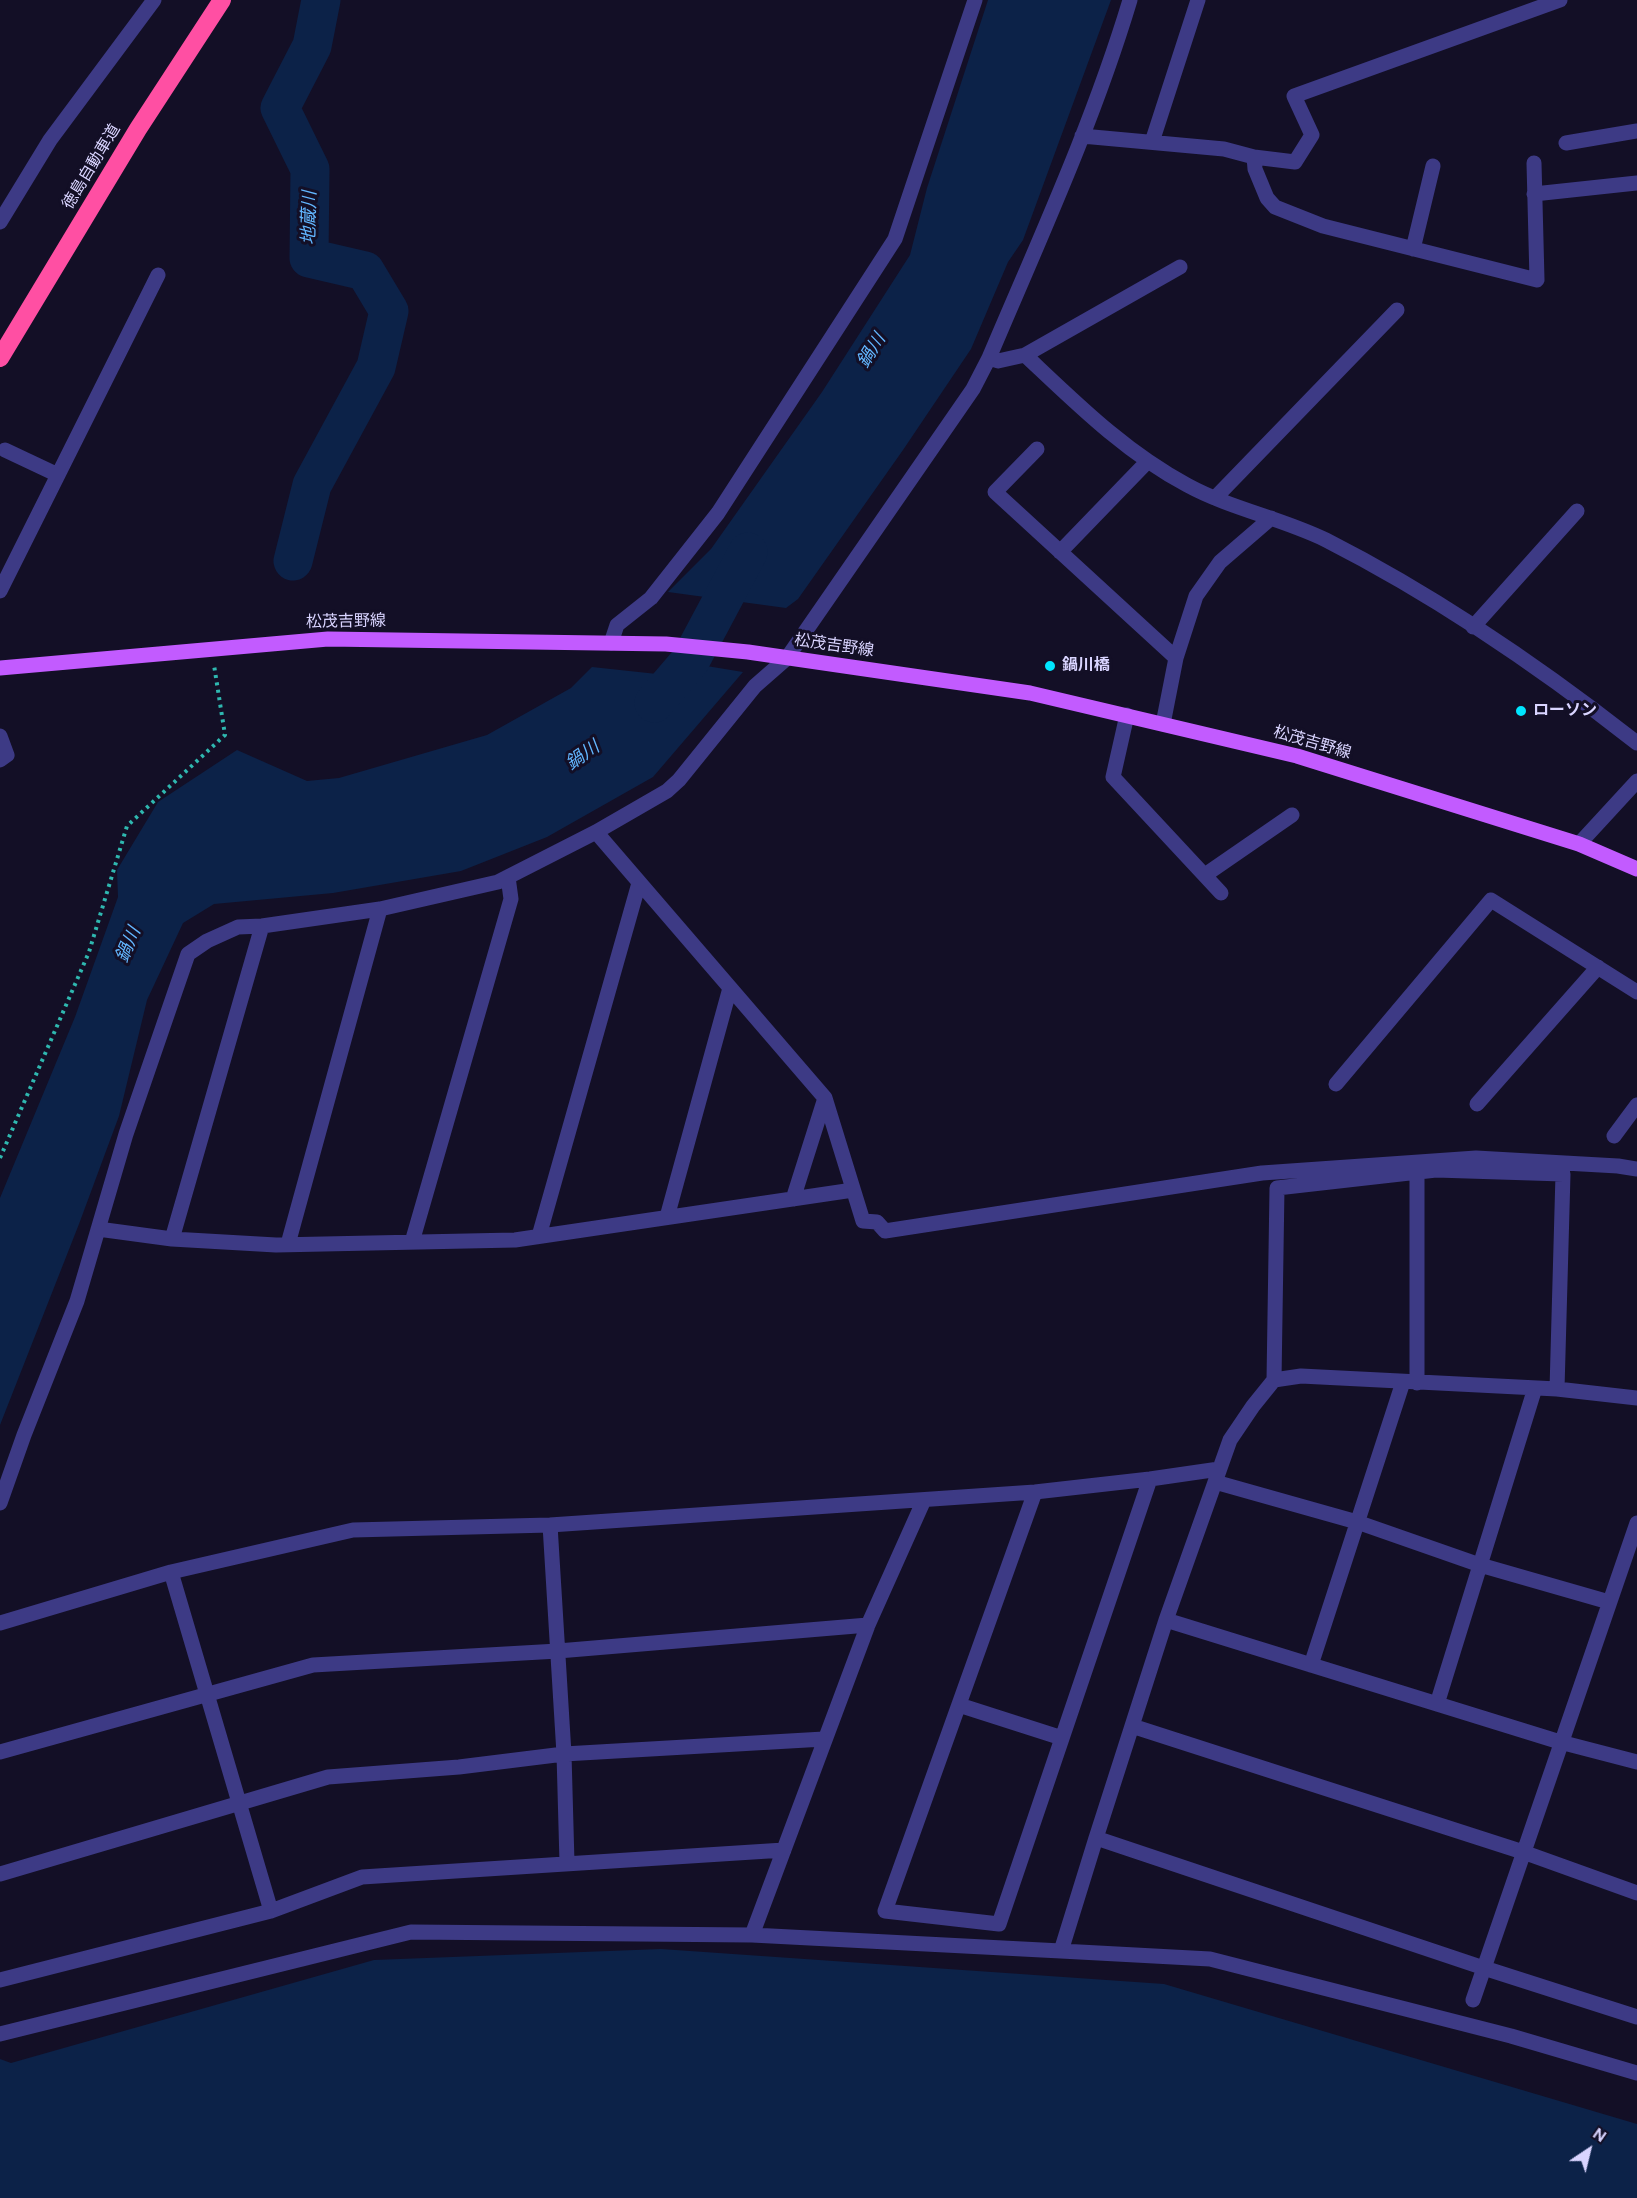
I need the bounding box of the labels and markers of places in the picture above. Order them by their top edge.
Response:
place label: 鍋川橋 [1062,656,1110,676]
marker: 鍋川橋 [1043,659,1057,673]
place label: ローソン [1533,701,1597,721]
marker: ローソン [1514,704,1528,718]

